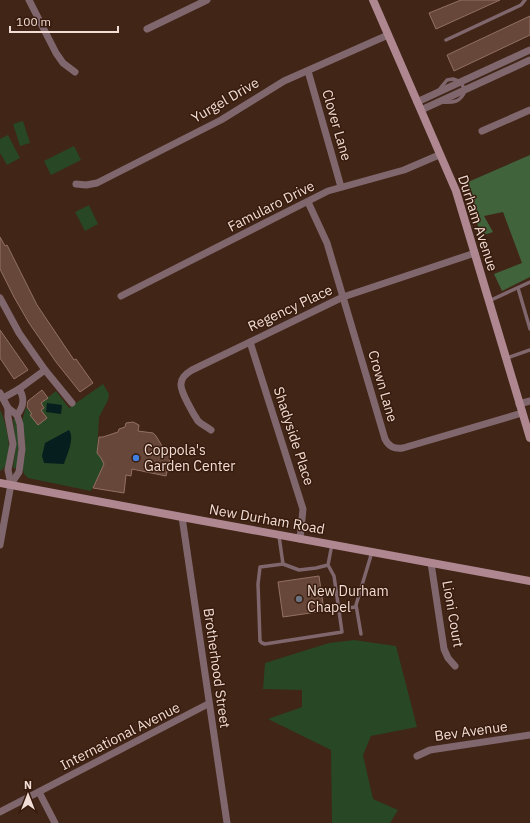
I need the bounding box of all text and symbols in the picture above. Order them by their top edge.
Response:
scale bar [10,8,118,34]
text: 100 m [16,14,51,29]
street label: Yurgel Drive [188,73,262,127]
street label: Clover Lane [318,87,356,163]
street label: Durham Avenue [454,173,502,274]
street label: Famularo Drive [225,176,318,236]
street label: Regency Place [245,280,335,335]
street label: Crown Lane [364,348,402,424]
street label: Shadyside Place [270,384,318,488]
place label: Coppola's Garden Center [144,441,235,475]
marker: Coppola's Garden Center [131,453,141,463]
street label: New Durham Road [208,500,326,538]
street label: Lioni Court [438,579,468,649]
place label: New Durham Chapel [307,582,389,616]
marker: New Durham Chapel [294,594,304,604]
street label: Brotherhood Street [200,607,234,729]
street label: International Avenue [57,698,183,774]
street label: Bev Avenue [433,717,509,745]
north arrow [8,775,48,815]
text: N [24,778,32,792]

